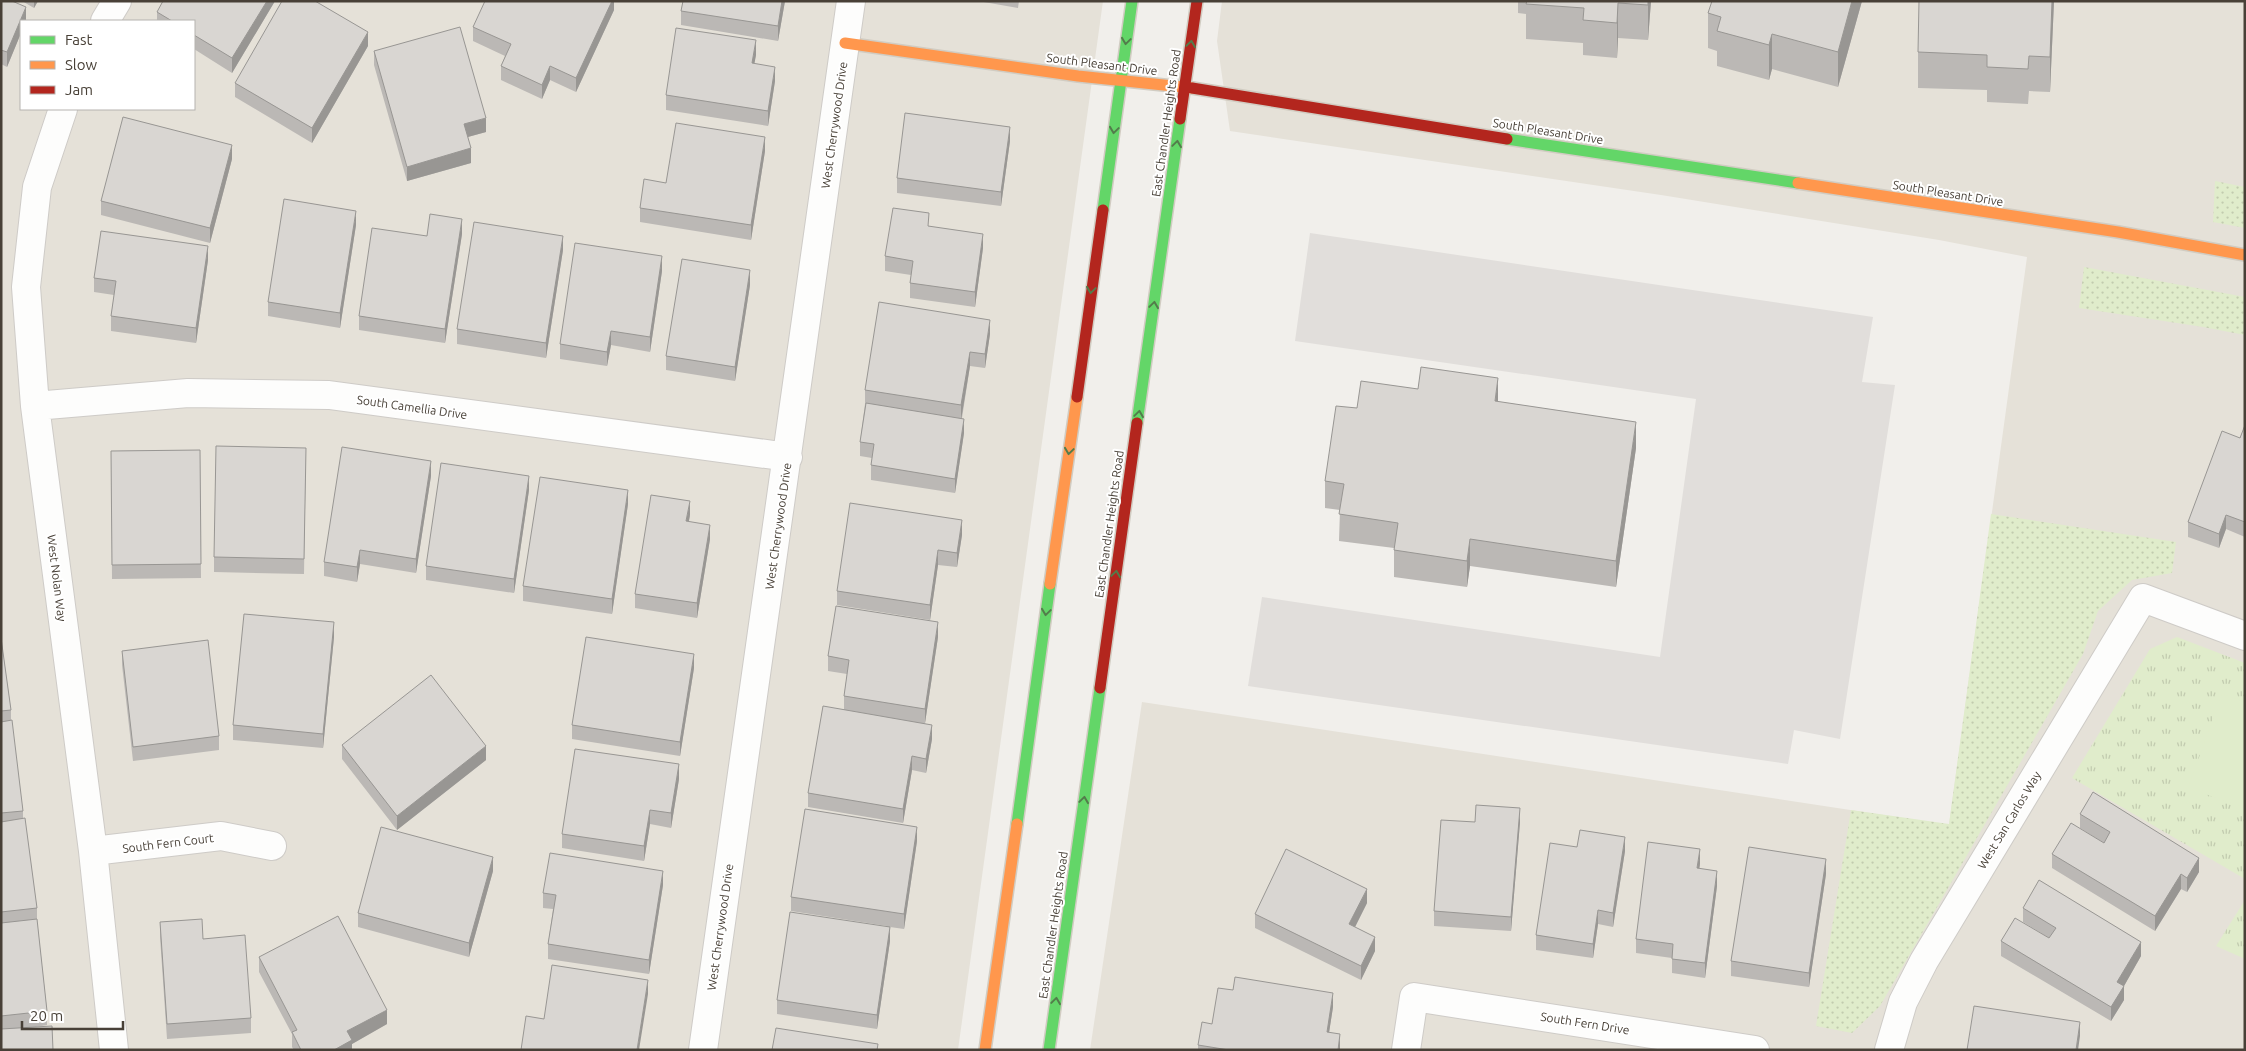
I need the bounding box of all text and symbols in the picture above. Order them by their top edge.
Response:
legend [20,20,195,110]
text: Fast [65,31,93,48]
one-way arrow [1121,38,1132,46]
one-way arrow [1185,40,1196,48]
street label: East Chandler Heights Road [1149,48,1183,198]
street label: South Pleasant Drive [1046,51,1158,77]
text: Slow [65,56,98,73]
street label: West Cherrywood Drive [819,61,849,189]
text: Jam [65,81,93,98]
street label: South Pleasant Drive [1492,116,1604,146]
one-way arrow [1109,125,1119,134]
one-way arrow [1171,139,1182,147]
street label: South Pleasant Drive [1892,178,2004,208]
one-way arrow [1086,287,1097,295]
one-way arrow [1148,300,1159,308]
street label: South Camellia Drive [356,393,468,421]
one-way arrow [1133,409,1143,418]
one-way arrow [1064,448,1075,456]
street label: East Chandler Heights Road [1092,449,1126,599]
street label: West Cherrywood Drive [763,462,793,590]
street label: West Nolan Way [45,534,69,622]
one-way arrow [1110,570,1121,578]
one-way arrow [1041,609,1052,617]
street label: West San Carlos Way [1975,769,2043,871]
one-way arrow [1078,796,1089,804]
street label: South Fern Court [122,831,215,855]
street label: East Chandler Heights Road [1036,850,1070,1000]
street label: West Cherrywood Drive [705,863,735,991]
one-way arrow [1050,997,1060,1006]
scale bar [22,998,124,1030]
text: 20 m [30,1007,63,1024]
street label: South Fern Drive [1540,1010,1630,1036]

